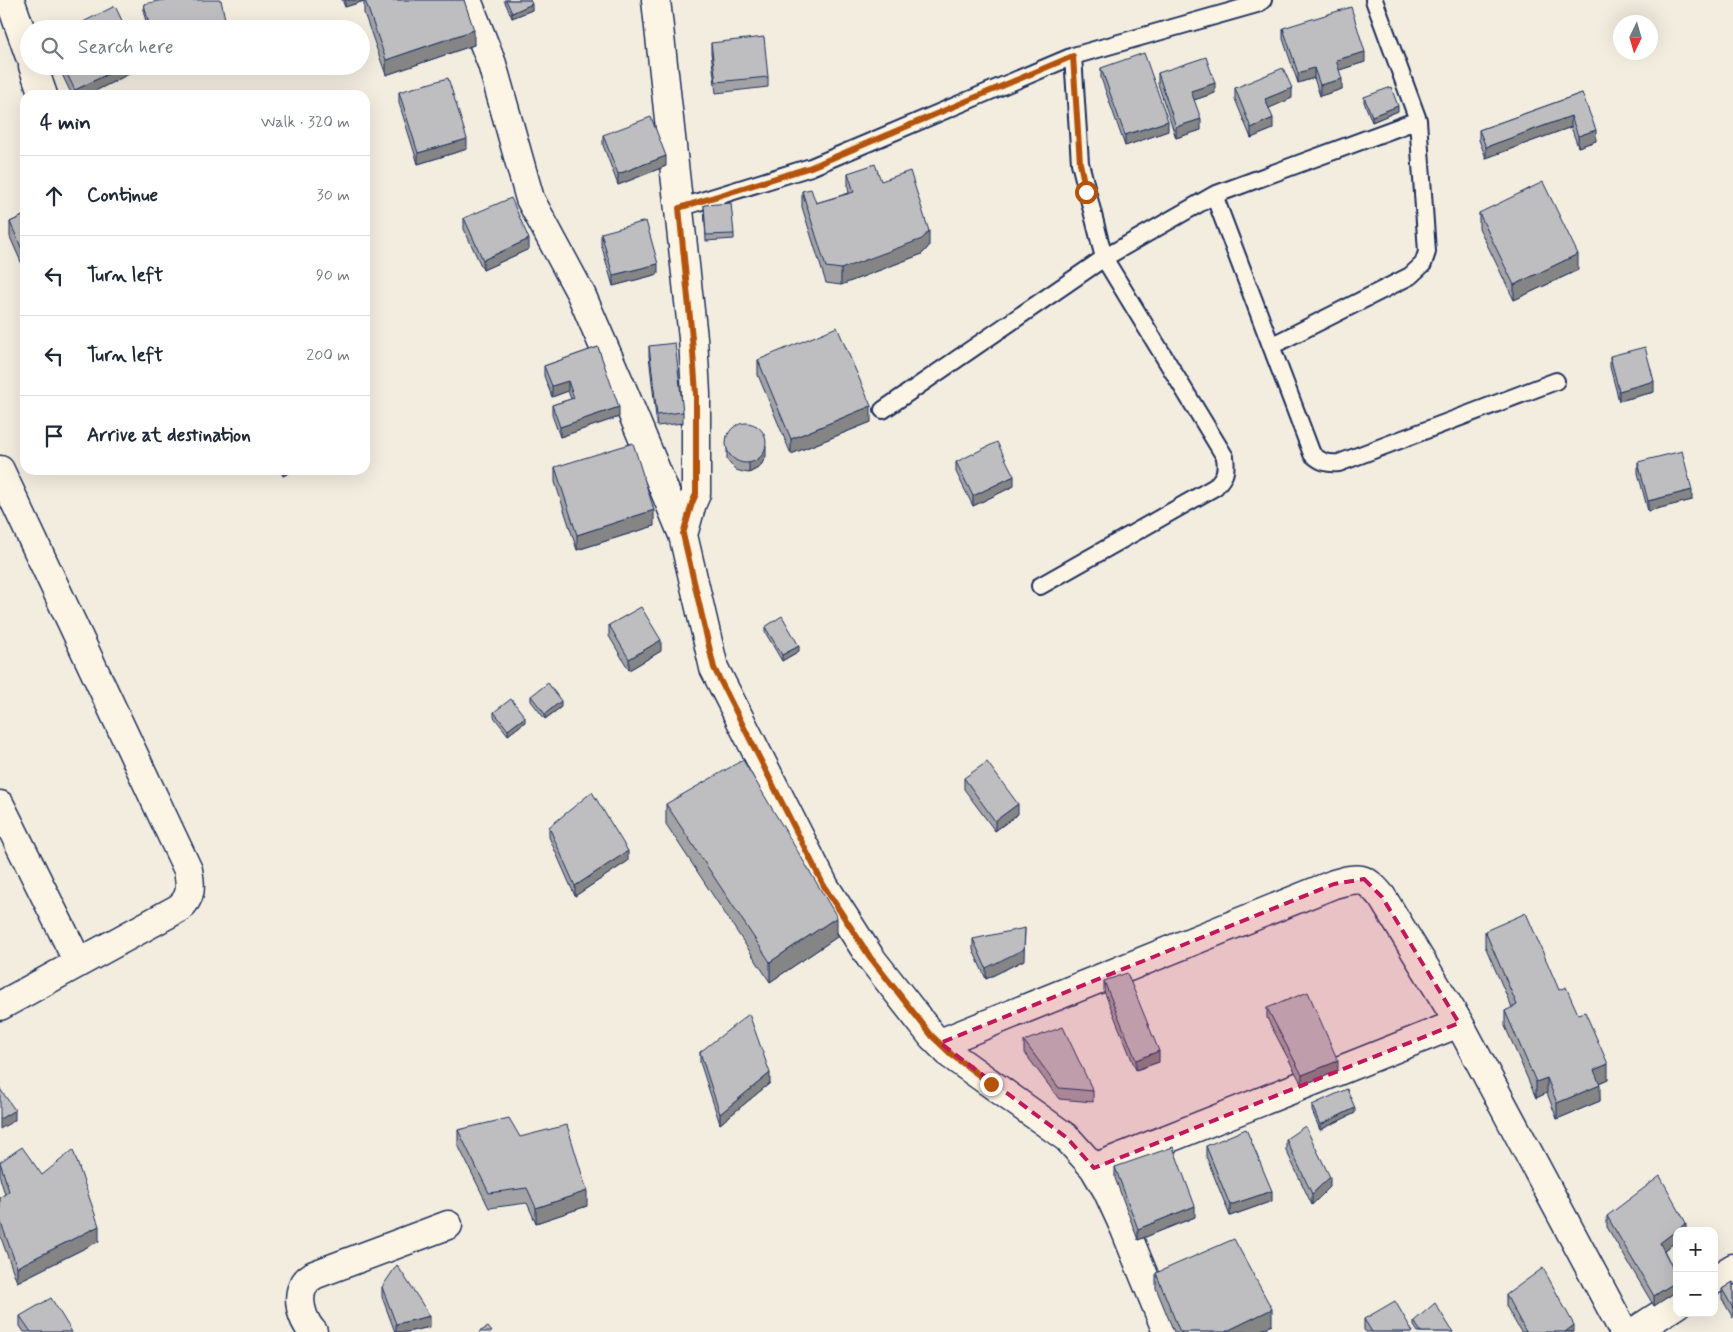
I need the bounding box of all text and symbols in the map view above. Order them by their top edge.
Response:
north arrow [1613,15,1658,60]
search box [20,20,370,75]
icon: search [38,34,66,62]
text: Search here [78,35,174,60]
text: 4 min [40,109,91,137]
text: Walk · 320 m [261,112,350,133]
route start [1075,181,1098,204]
icon: ahead [40,182,68,210]
text: Continue [87,183,158,208]
text: 30 m [317,185,350,206]
icon: left [40,262,68,290]
text: Turn left [87,263,163,288]
text: 90 m [316,265,350,286]
icon: left [40,342,68,370]
text: Turn left [87,343,163,368]
text: 200 m [306,345,350,366]
icon: arrive [40,422,68,450]
text: Arrive at destination [87,423,251,448]
route end [980,1073,1003,1096]
map controls [1673,1227,1718,1317]
button: + [1673,1227,1718,1272]
button: − [1673,1272,1718,1317]

